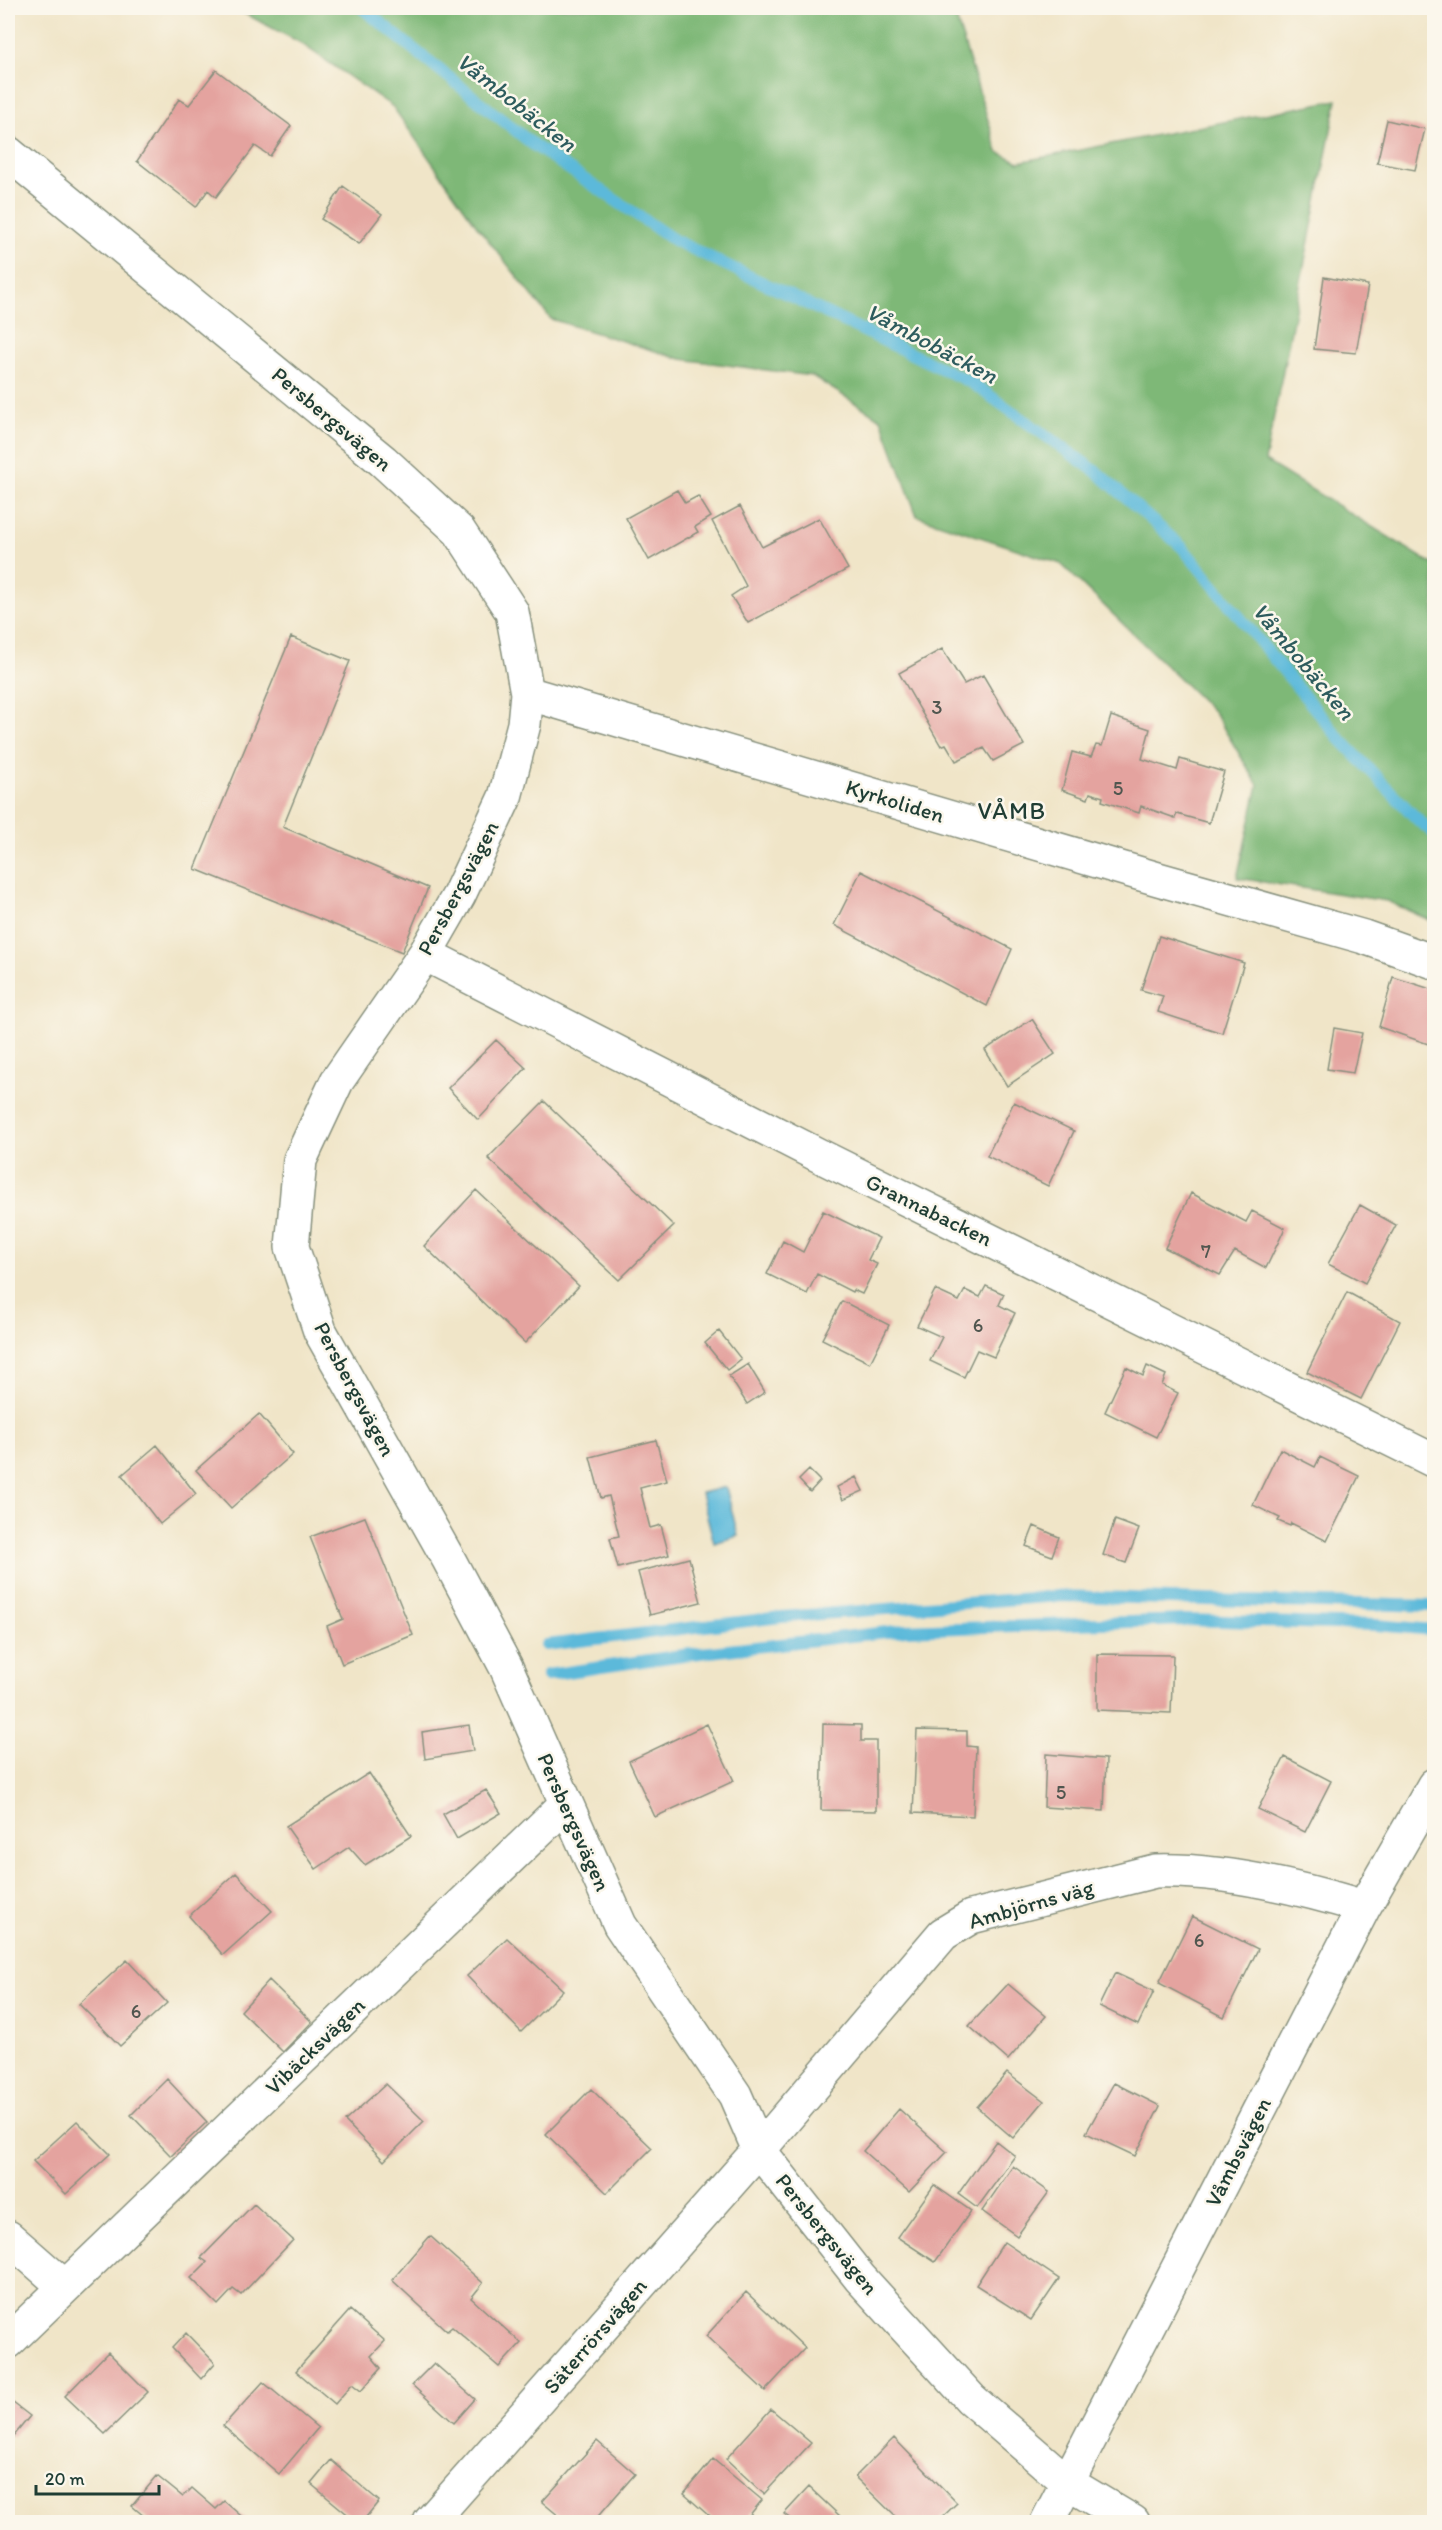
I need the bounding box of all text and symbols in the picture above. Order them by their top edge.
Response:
water label: Våmbobäcken [451,46,583,158]
water label: Våmbobäcken [862,296,1003,390]
street label: Persbergsvägen [266,361,398,477]
water label: Våmbobäcken [1247,596,1362,726]
house number: 3 [932,695,943,719]
street label: Kyrkoliden [842,773,948,829]
house number: 5 [1113,776,1123,800]
district label: VÅMB [977,796,1047,825]
street label: Persbergsvägen [411,816,505,960]
street label: Grannabacken [861,1168,997,1253]
house number: 7 [1201,1239,1211,1263]
house number: 6 [973,1313,983,1337]
street label: Persbergsvägen [308,1317,402,1461]
street label: Persbergsvägen [531,1749,617,1896]
house number: 5 [1056,1780,1066,1804]
street label: Ambjörns väg [965,1873,1097,1935]
house number: 6 [1194,1928,1204,1952]
street label: Vibäcksvägen [259,1991,371,2100]
house number: 6 [131,1999,141,2023]
street label: Våmbsvägen [1199,2092,1277,2211]
street label: Persbergsvägen [770,2168,885,2301]
street label: Säterrörsvägen [537,2272,653,2399]
scale bar [36,2458,159,2496]
text: 20 m [45,2468,85,2490]

